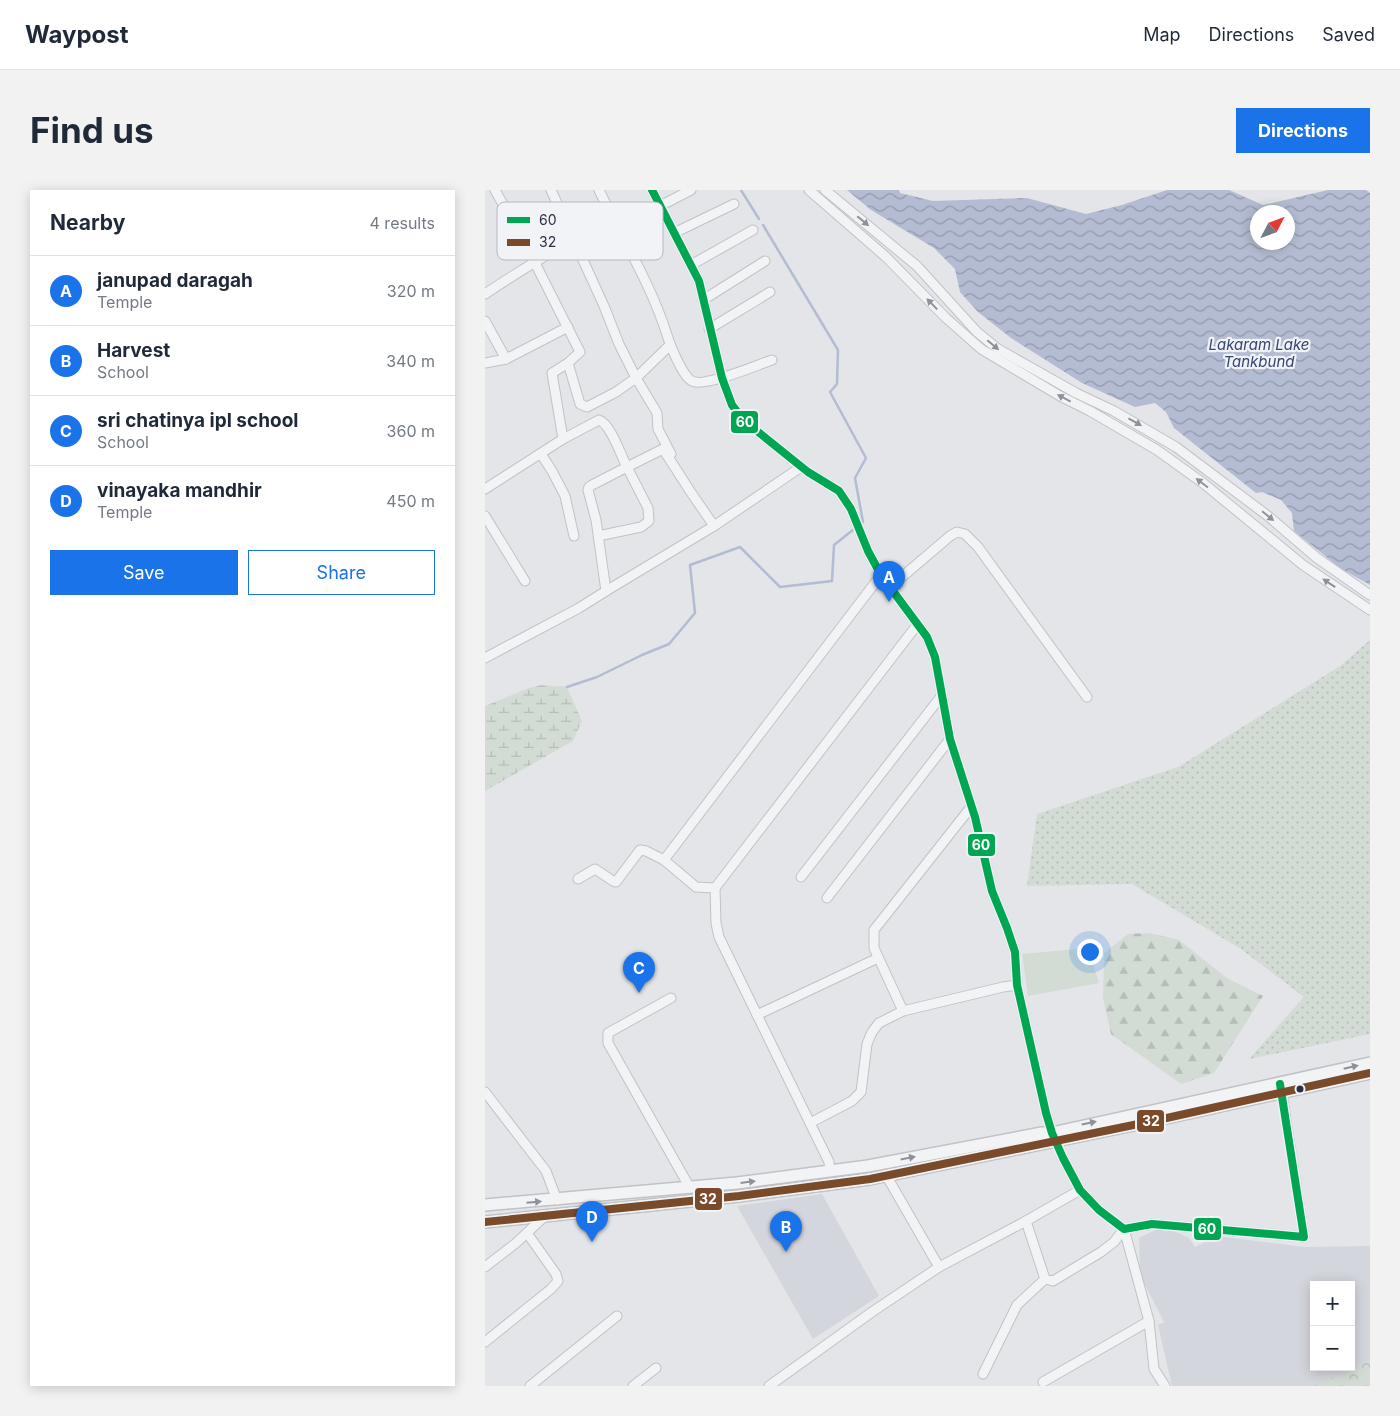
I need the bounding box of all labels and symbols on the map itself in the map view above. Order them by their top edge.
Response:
legend [497,202,663,260]
north arrow [1250,205,1295,250]
text: 60 [539,211,557,228]
one-way arrow [856,215,869,226]
text: 32 [539,233,556,250]
one-way arrow [926,298,938,310]
water label: Lakaram Lake Tankbund [1209,335,1310,371]
one-way arrow [986,339,999,350]
one-way arrow [1057,393,1071,402]
line badge: 60 [730,410,759,434]
text: 60 [736,413,754,430]
one-way arrow [1128,418,1142,427]
one-way arrow [1195,478,1209,488]
one-way arrow [1261,511,1274,522]
pin: A [873,561,905,602]
one-way arrow [1323,578,1336,588]
line badge: 60 [967,833,996,857]
text: 60 [972,836,990,853]
your location [1077,939,1103,965]
pin: C [623,952,655,993]
one-way arrow [1343,1063,1359,1071]
unlabelled marker [1295,1084,1305,1094]
line badge: 32 [1136,1109,1165,1133]
text: 32 [1142,1112,1160,1129]
one-way arrow [1082,1119,1097,1127]
one-way arrow [901,1154,917,1162]
one-way arrow [740,1178,756,1186]
line badge: 32 [694,1187,723,1211]
text: 32 [699,1190,717,1207]
one-way arrow [526,1197,542,1205]
pin: D [576,1201,608,1242]
pin: B [770,1211,802,1252]
line badge: 60 [1193,1217,1222,1241]
text: 60 [1198,1220,1216,1237]

